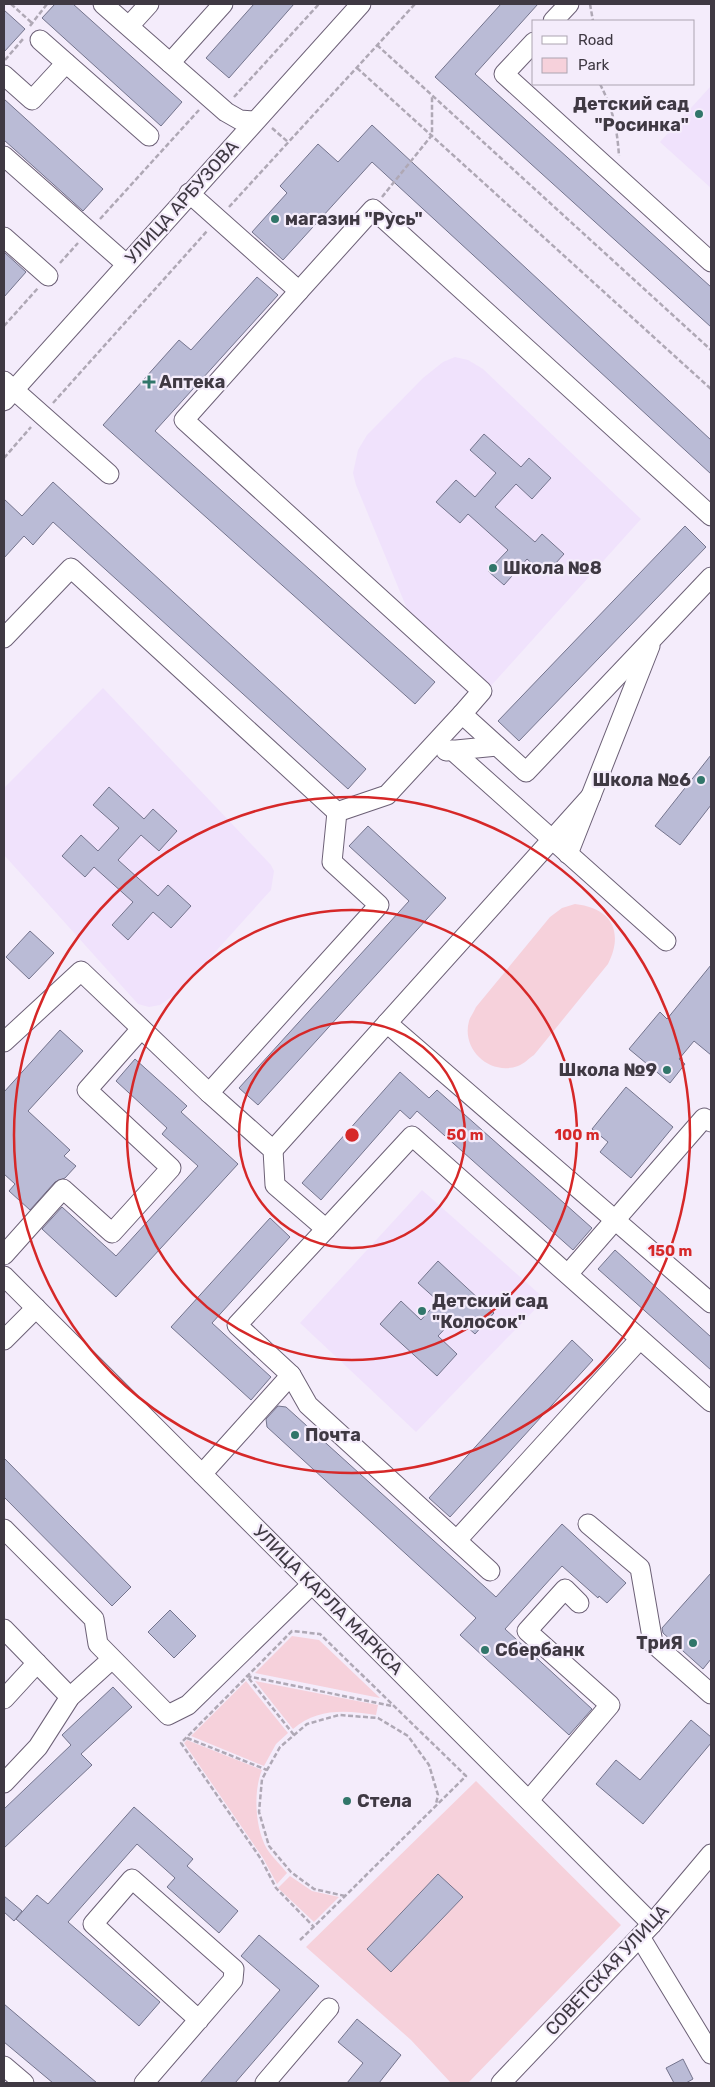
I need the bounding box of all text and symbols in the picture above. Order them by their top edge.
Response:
legend [532,20,695,85]
text: Road [578,31,614,49]
text: Park [578,56,609,74]
place label: Детский сад "Росинка" [573,93,689,136]
marker: Детский сад "Росинка" [693,108,705,120]
street label: УЛИЦА АРБУЗОВА [121,136,243,268]
place label: магазин "Русь" [285,208,423,230]
marker: магазин "Русь" [269,213,281,225]
place label: Аптека [159,371,225,393]
marker: Аптека [143,376,155,388]
place label: Школа №8 [503,557,602,579]
marker: Школа №8 [487,562,499,574]
place label: Школа №6 [592,769,691,791]
marker: Школа №6 [695,774,707,786]
place label: Школа №9 [559,1059,657,1081]
marker: Школа №9 [661,1064,673,1076]
centre of rings [343,1126,361,1144]
text: 50 m [447,1126,483,1144]
text: 100 m [555,1126,599,1144]
text: 150 m [648,1242,692,1260]
place label: Детский сад "Колосок" [432,1290,548,1333]
marker: Детский сад "Колосок" [416,1305,428,1317]
place label: Почта [305,1424,361,1446]
marker: Почта [289,1429,301,1441]
street label: УЛИЦА КАРЛА МАРКСА [248,1520,408,1680]
place label: ТриЯ [636,1632,683,1654]
marker: ТриЯ [687,1637,699,1649]
place label: Сбербанк [495,1639,585,1661]
marker: Сбербанк [479,1644,491,1656]
place label: Стела [357,1790,412,1812]
marker: Стела [341,1795,353,1807]
street label: СОВЕТСКАЯ УЛИЦА [541,1900,673,2040]

